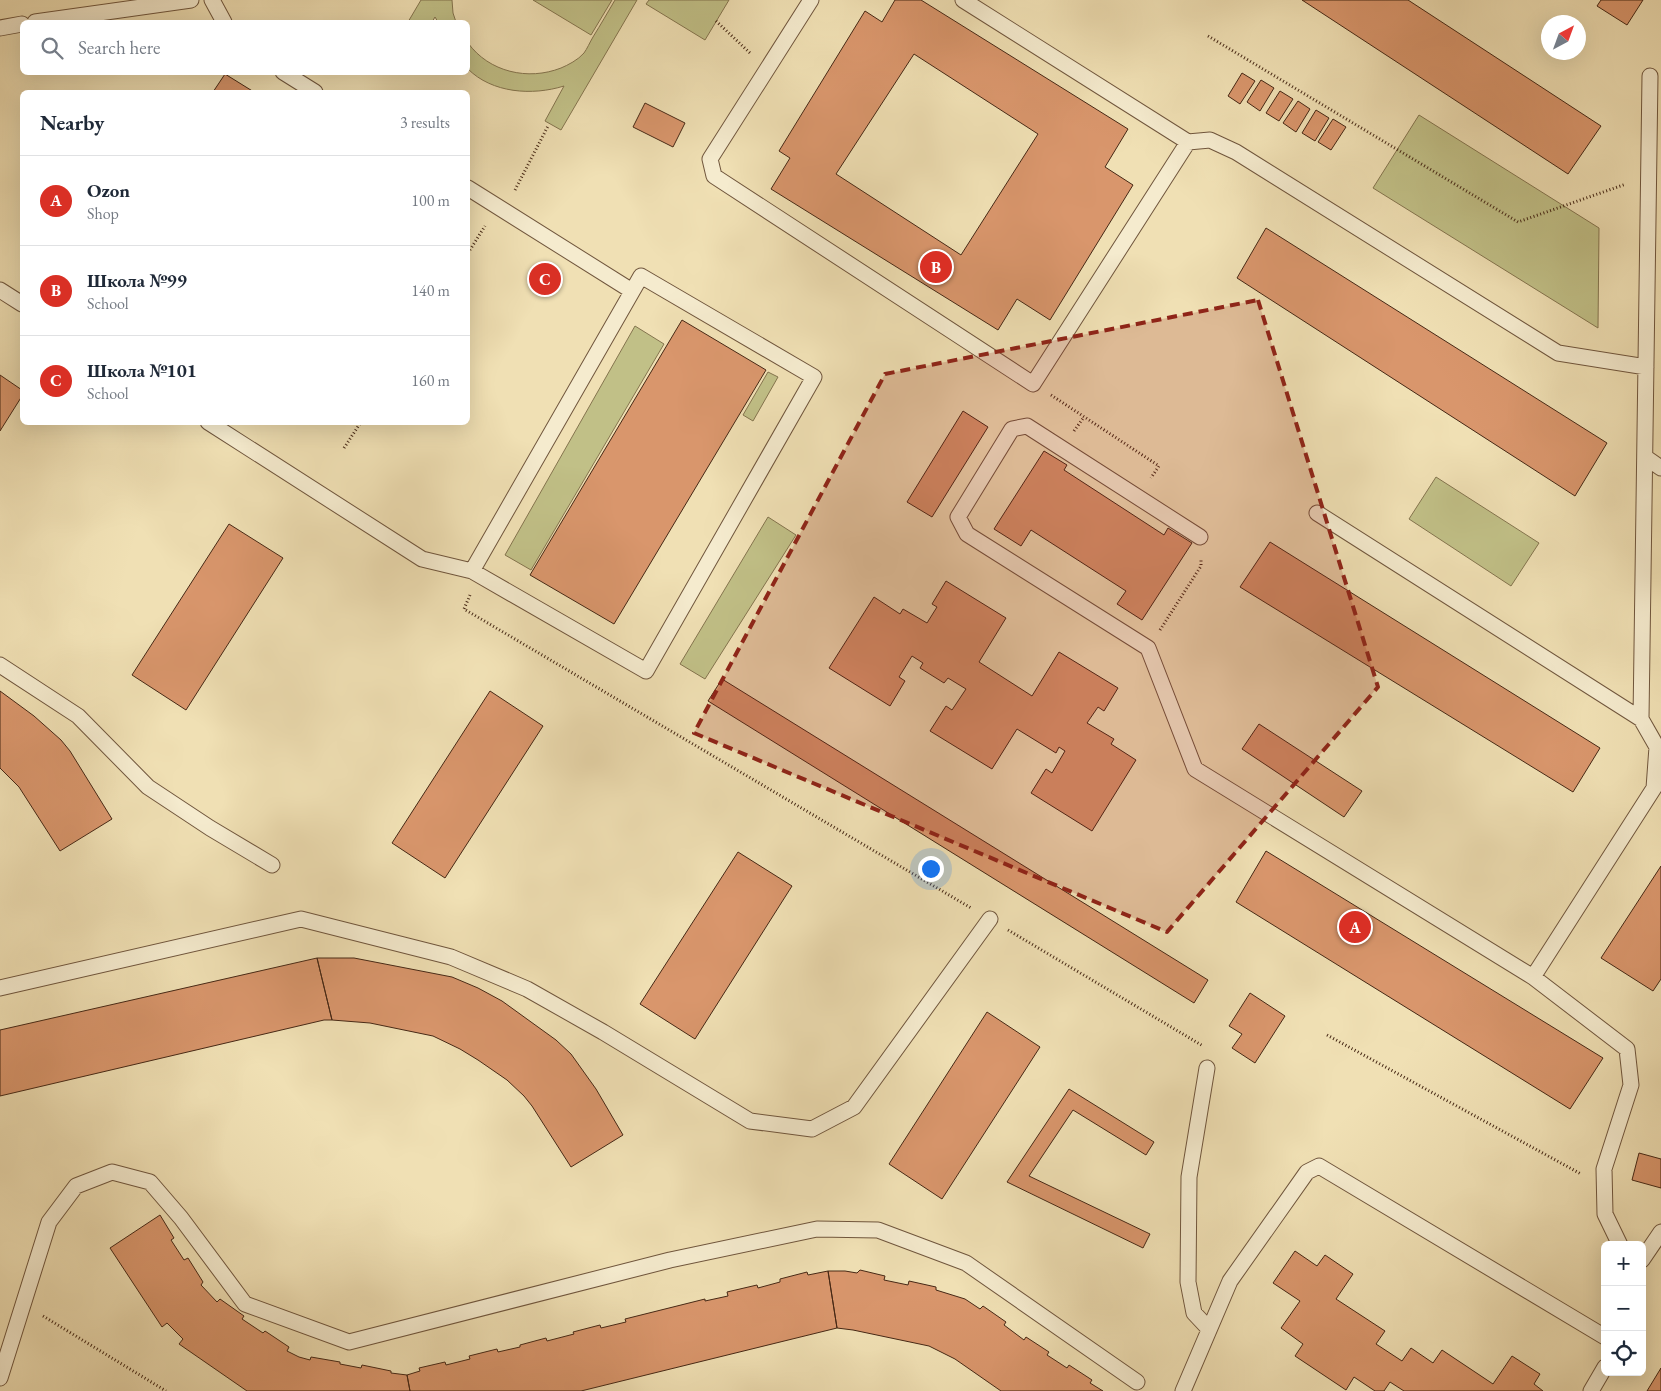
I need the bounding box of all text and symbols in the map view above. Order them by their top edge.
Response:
north arrow [1541,15,1586,60]
search box [20,20,470,75]
icon: search [38,34,66,62]
text: Search here [78,35,160,60]
text: Nearby [40,109,104,136]
text: 3 results [400,112,450,133]
text: Ozon [87,178,130,203]
text: A [50,190,62,211]
text: 100 m [411,190,450,211]
text: Shop [87,203,119,224]
pin: B [920,248,952,286]
pin: C [529,260,561,298]
text: Школа №99 [87,268,187,293]
text: B [51,280,61,301]
text: 140 m [411,280,450,301]
text: School [87,293,129,314]
text: Школа №101 [87,358,197,383]
text: C [50,370,62,391]
text: 160 m [411,370,450,391]
text: School [87,383,129,404]
your location [918,856,944,882]
pin: A [1339,908,1371,946]
map controls [1601,1241,1646,1376]
button: + [1601,1241,1646,1286]
button: − [1601,1286,1646,1331]
button: locate [1601,1331,1646,1376]

